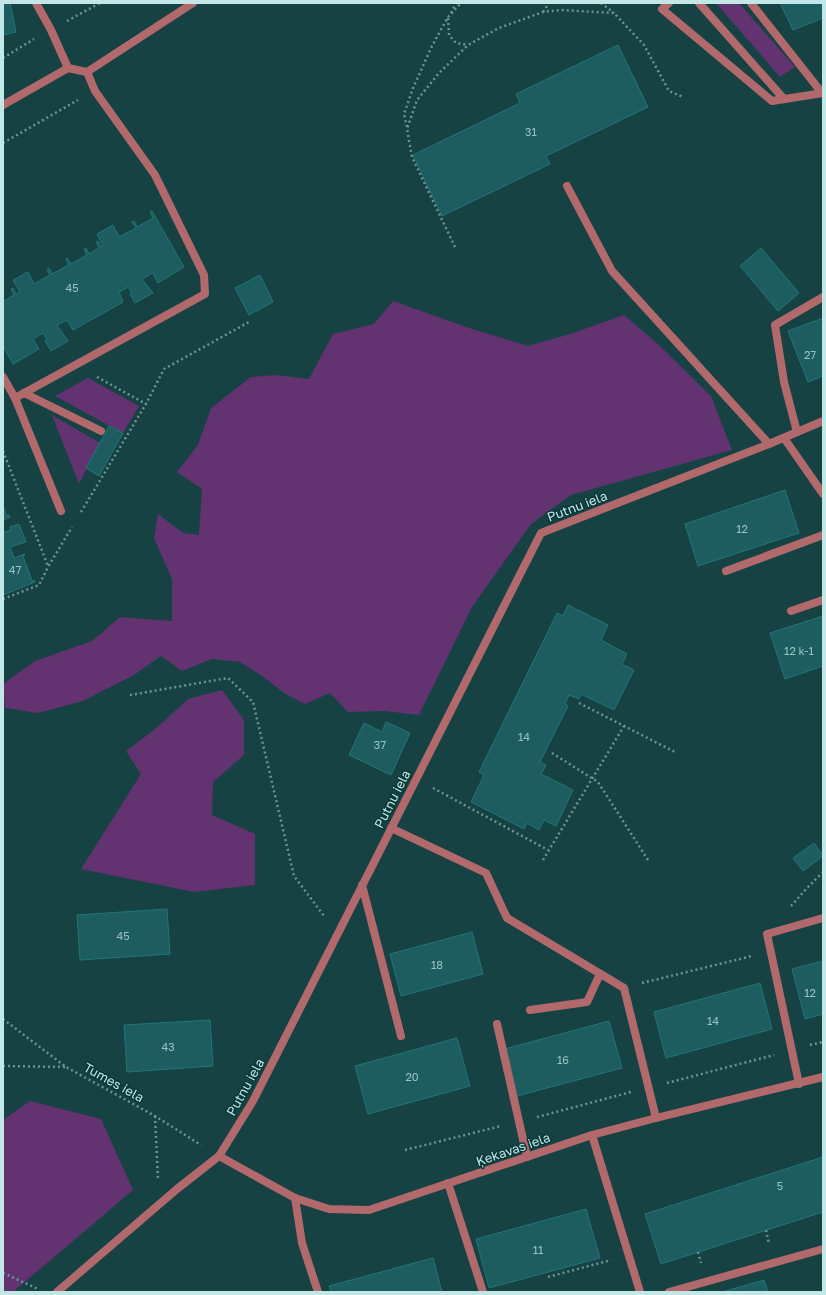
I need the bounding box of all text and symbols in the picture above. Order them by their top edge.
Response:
house number: 31 [525,125,537,138]
house number: 45 [65,281,79,294]
house number: 27 [804,348,816,361]
street label: Putnu iela [545,487,609,525]
house number: 12 [736,522,748,535]
house number: 47 [9,563,21,576]
house number: 12 k-1 [784,644,814,657]
house number: 14 [518,730,530,743]
house number: 37 [374,738,386,751]
street label: Putnu iela [371,767,413,831]
house number: 45 [116,929,130,942]
house number: 18 [431,958,443,971]
house number: 12 [804,986,816,999]
house number: 14 [707,1014,719,1027]
house number: 43 [161,1040,175,1053]
house number: 16 [557,1053,569,1066]
street label: Putnu iela [223,1055,267,1119]
street label: Tumes iela [81,1059,147,1105]
house number: 20 [405,1070,419,1083]
street label: Ķekavas iela [474,1129,552,1169]
house number: 5 [777,1179,783,1192]
house number: 11 [533,1243,543,1256]

